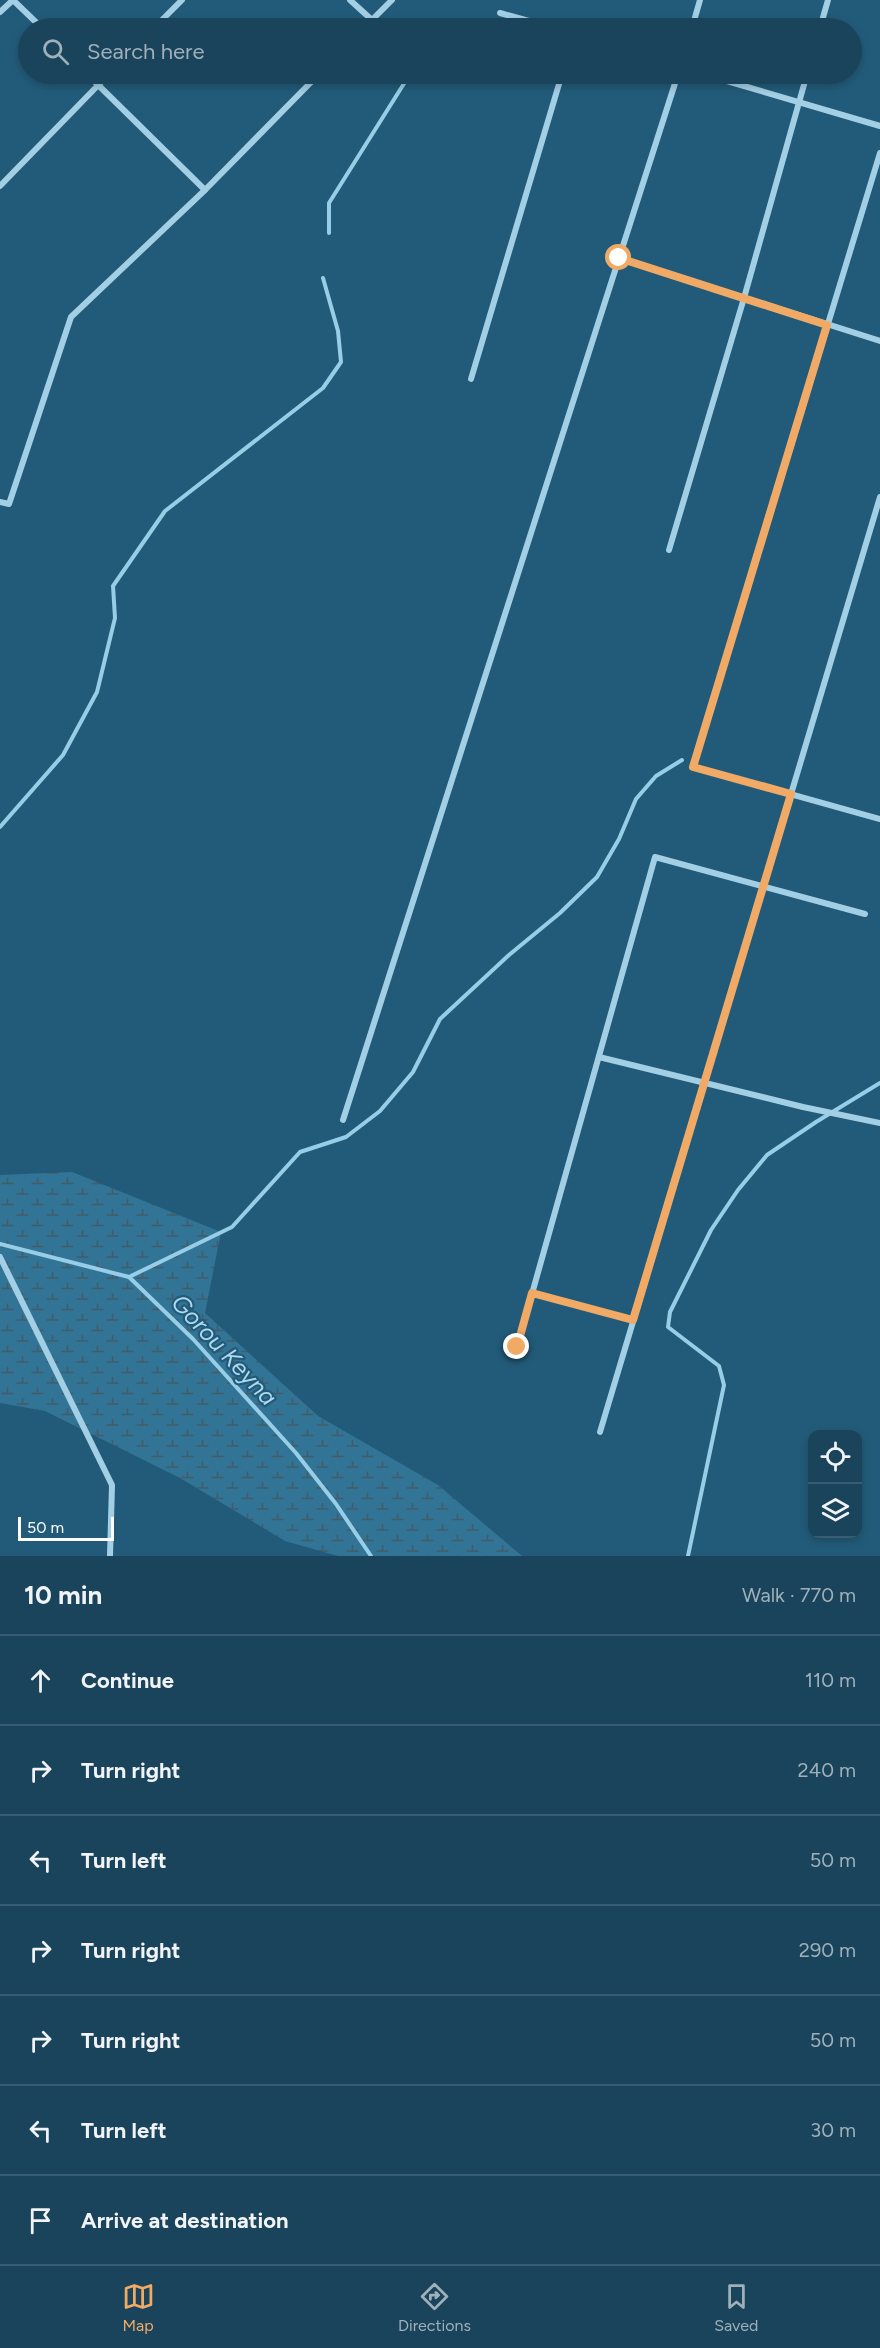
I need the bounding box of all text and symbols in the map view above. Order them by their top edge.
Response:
search box [18,18,862,84]
icon: search [39,35,72,68]
text: Search here [87,38,205,65]
route start [605,244,631,270]
water label: Gorou Keyna [166,1288,283,1411]
route end [503,1333,529,1359]
map controls [808,1430,862,1538]
button: locate [808,1430,862,1484]
button: layers [808,1484,862,1538]
scale bar [18,1514,114,1542]
text: 50 m [27,1518,64,1537]
text: 10 min [24,1579,102,1611]
text: Walk · 770 m [742,1583,856,1607]
icon: ahead [24,1664,57,1697]
text: Continue [81,1667,174,1694]
text: 110 m [805,1668,856,1692]
icon: right [24,1754,57,1787]
text: Turn right [81,1757,180,1784]
text: 240 m [798,1758,856,1782]
icon: left [24,1844,57,1877]
text: Turn left [81,1847,167,1874]
text: 50 m [810,1848,856,1872]
icon: right [24,1934,57,1967]
text: Turn right [81,1937,180,1964]
text: 290 m [799,1938,856,1962]
icon: right [24,2024,57,2057]
text: Turn right [81,2027,180,2054]
text: 50 m [810,2028,856,2052]
icon: left [24,2114,57,2147]
text: Turn left [81,2117,167,2144]
text: 30 m [810,2118,856,2142]
icon: arrive [24,2204,57,2237]
text: Arrive at destination [81,2207,289,2234]
tab: Map [122,2280,155,2335]
tab: Directions [398,2280,471,2335]
tab: Saved [714,2280,758,2335]

